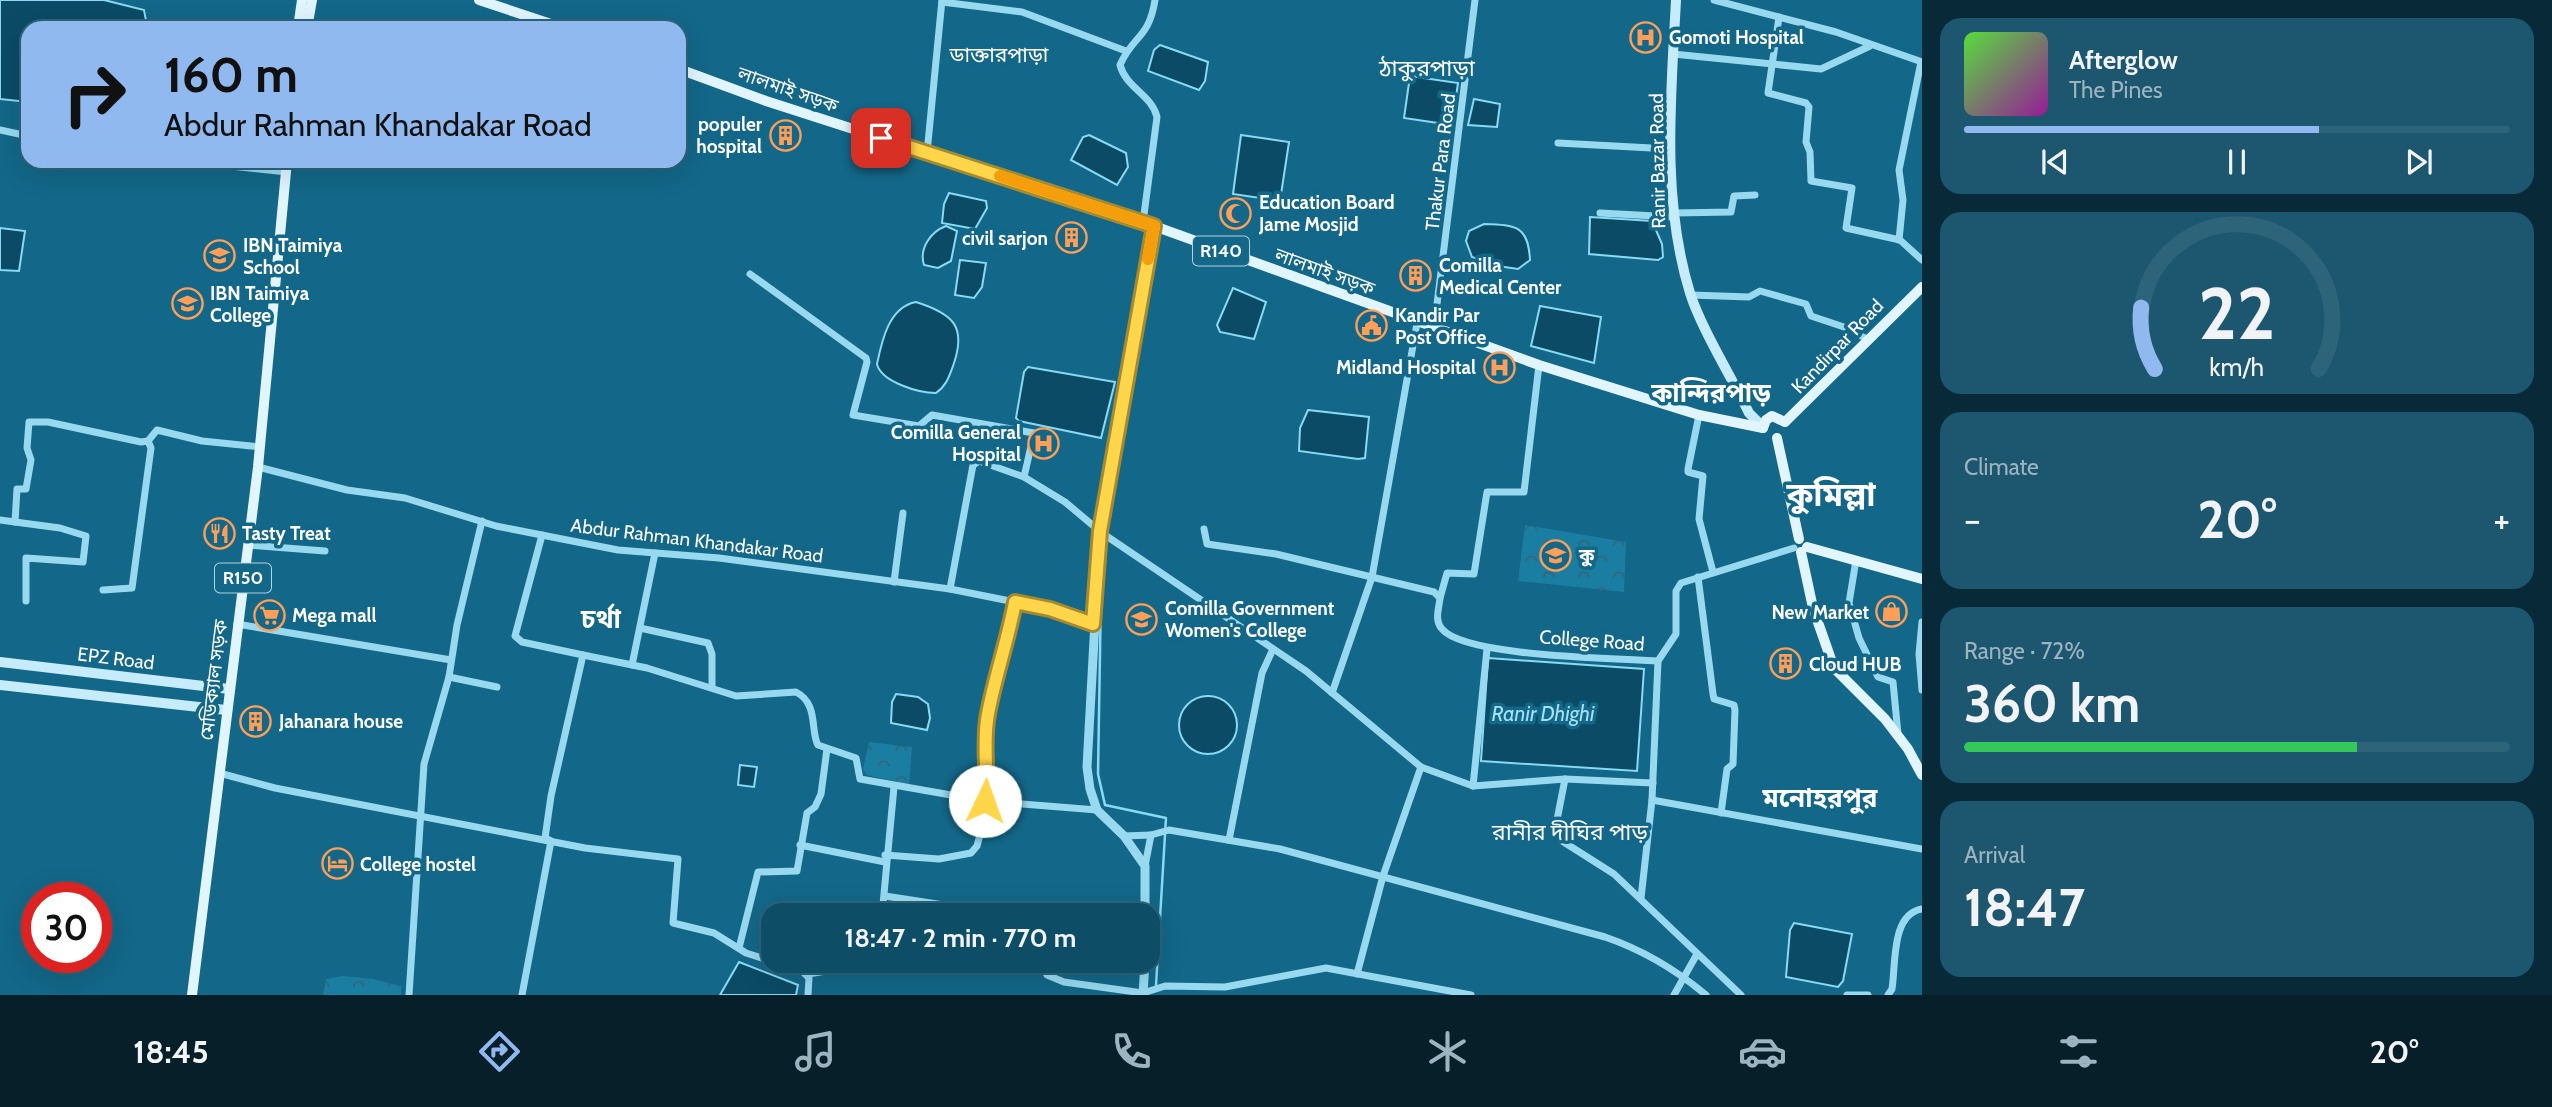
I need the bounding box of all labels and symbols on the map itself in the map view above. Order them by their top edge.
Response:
hospital icon: Gomoti Hospital [1629,20,1663,54]
place label: Gomoti Hospital [1669,26,1804,49]
district label: ডাক্তারপাড়া [949,42,1049,67]
district label: ঠাকুরপাড়া [1378,54,1476,82]
street label: লালমাই সড়ক [734,61,842,118]
street label: Thakur Para Road [1421,92,1460,232]
street label: Ranir Bazar Road [1645,93,1670,229]
pin [851,108,911,168]
place label: populer hospital [696,113,763,158]
building icon: populer hospital [768,118,802,152]
place label: Education Board Jame Mosjid [1258,191,1395,236]
mosque icon: Education Board Jame Mosjid [1219,196,1253,230]
building icon: civil sarjon [1054,221,1088,255]
place label: civil sarjon [962,227,1048,250]
place label: IBN Taimiya School [243,234,343,279]
road number: R140 [1193,236,1249,265]
school or university icon: IBN Taimiya School [203,239,237,273]
street label: লালমাই সড়ক [1271,242,1379,300]
place label: Comilla Medical Center [1439,254,1562,299]
building icon: Comilla Medical Center [1399,259,1433,293]
place label: IBN Taimiya College [210,282,310,327]
school or university icon: IBN Taimiya College [170,287,204,321]
street label: Kandirpar Road [1787,294,1888,398]
place label: Kandir Par Post Office [1395,304,1486,349]
public building icon: Kandir Par Post Office [1355,309,1389,343]
hospital icon: Midland Hospital [1482,350,1516,384]
place label: Midland Hospital [1336,356,1476,379]
district label: কান্দিরপাড় [1650,377,1771,409]
place label: Comilla General Hospital [891,421,1021,466]
hospital icon: Comilla General Hospital [1027,426,1061,460]
district label: কুমিল্লা [1785,474,1876,515]
street label: Abdur Rahman Khandakar Road [569,514,824,567]
restaurant icon: Tasty Treat [202,516,236,550]
place label: Tasty Treat [242,522,331,545]
school or university icon: কু [1539,538,1573,572]
place label: কু [1578,544,1595,567]
road number: R150 [215,564,271,592]
shop icon: New Market [1875,595,1909,629]
place label: Comilla Government Women's College [1165,597,1335,642]
supermarket icon: Mega mall [252,598,286,632]
place label: New Market [1771,601,1869,624]
school or university icon: Comilla Government Women's College [1125,602,1159,636]
district label: চর্থা [580,603,622,635]
place label: Mega mall [292,604,377,627]
street label: মেডিক্যাল সড়ক [195,618,232,742]
street label: College Road [1539,625,1645,656]
street label: EPZ Road [76,642,156,675]
building icon: Cloud HUB [1769,647,1803,681]
place label: Cloud HUB [1809,653,1901,676]
water label: Ranir Dhighi [1492,701,1595,726]
building icon: Jahanara house [239,704,273,738]
place label: Jahanara house [278,710,403,733]
position arrow [948,764,1022,838]
district label: মনোহরপুর [1762,782,1878,815]
district label: রানীর দীঘির পাড় [1491,818,1648,846]
hotel icon: College hostel [320,847,354,881]
place label: College hostel [360,853,476,876]
speed limit sign: 30 [21,882,112,973]

